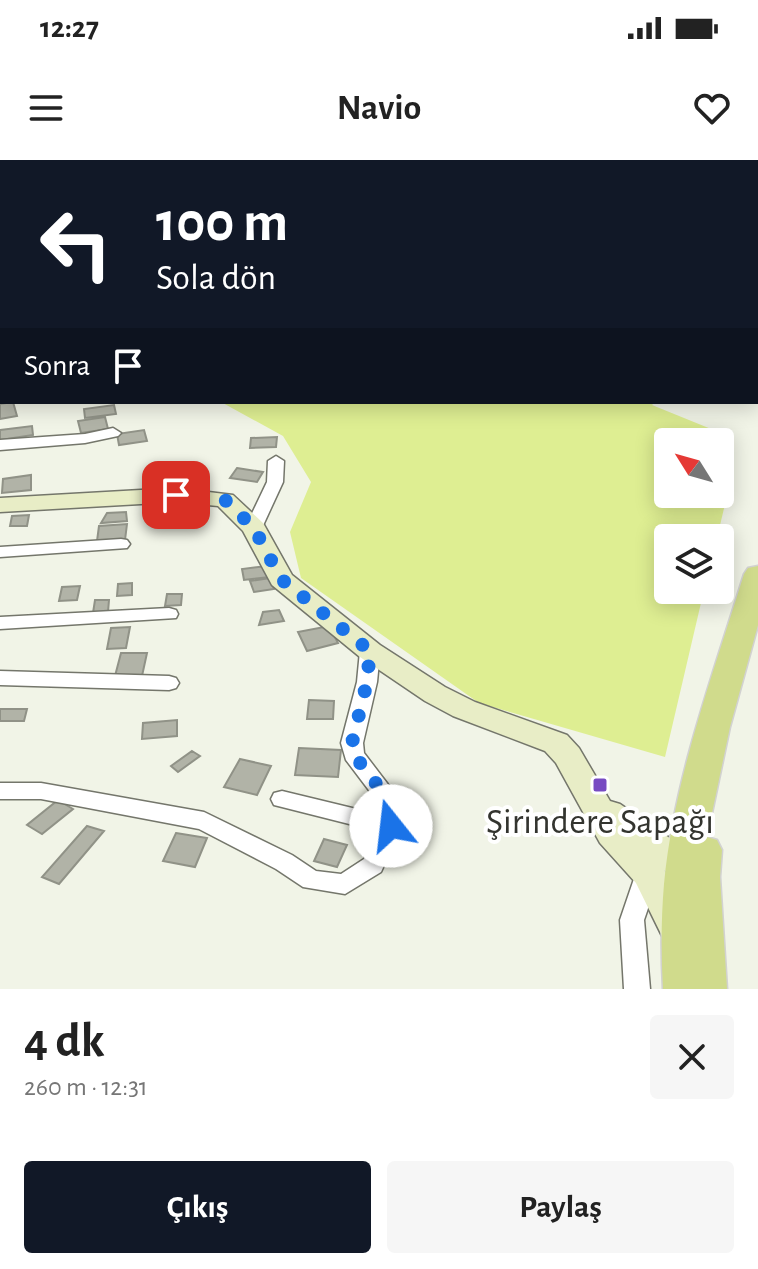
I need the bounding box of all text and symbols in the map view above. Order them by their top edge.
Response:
text: 12:27 [40,13,99,43]
icon: menu [24,86,68,130]
icon: heart [690,86,734,130]
text: Navio [337,90,421,126]
icon: left [24,192,128,296]
text: 100 m [156,195,288,251]
text: Sola dön [156,260,276,296]
icon: arrive [106,344,150,388]
text: Sonra [24,351,90,381]
north arrow [654,428,734,508]
map controls [654,428,734,604]
pin [142,461,210,529]
icon: arrive [154,473,198,517]
button: layers [654,524,734,604]
marker: Şirindere Sapağı [591,776,609,794]
position arrow [349,784,433,868]
place label: Şirindere Sapağı [486,804,714,840]
button: close [650,1015,734,1099]
text: 4 dk [24,1018,104,1066]
text: 260 m · 12:31 [24,1074,148,1100]
button: Çıkış [24,1161,371,1253]
button: Paylaş [387,1161,734,1253]

